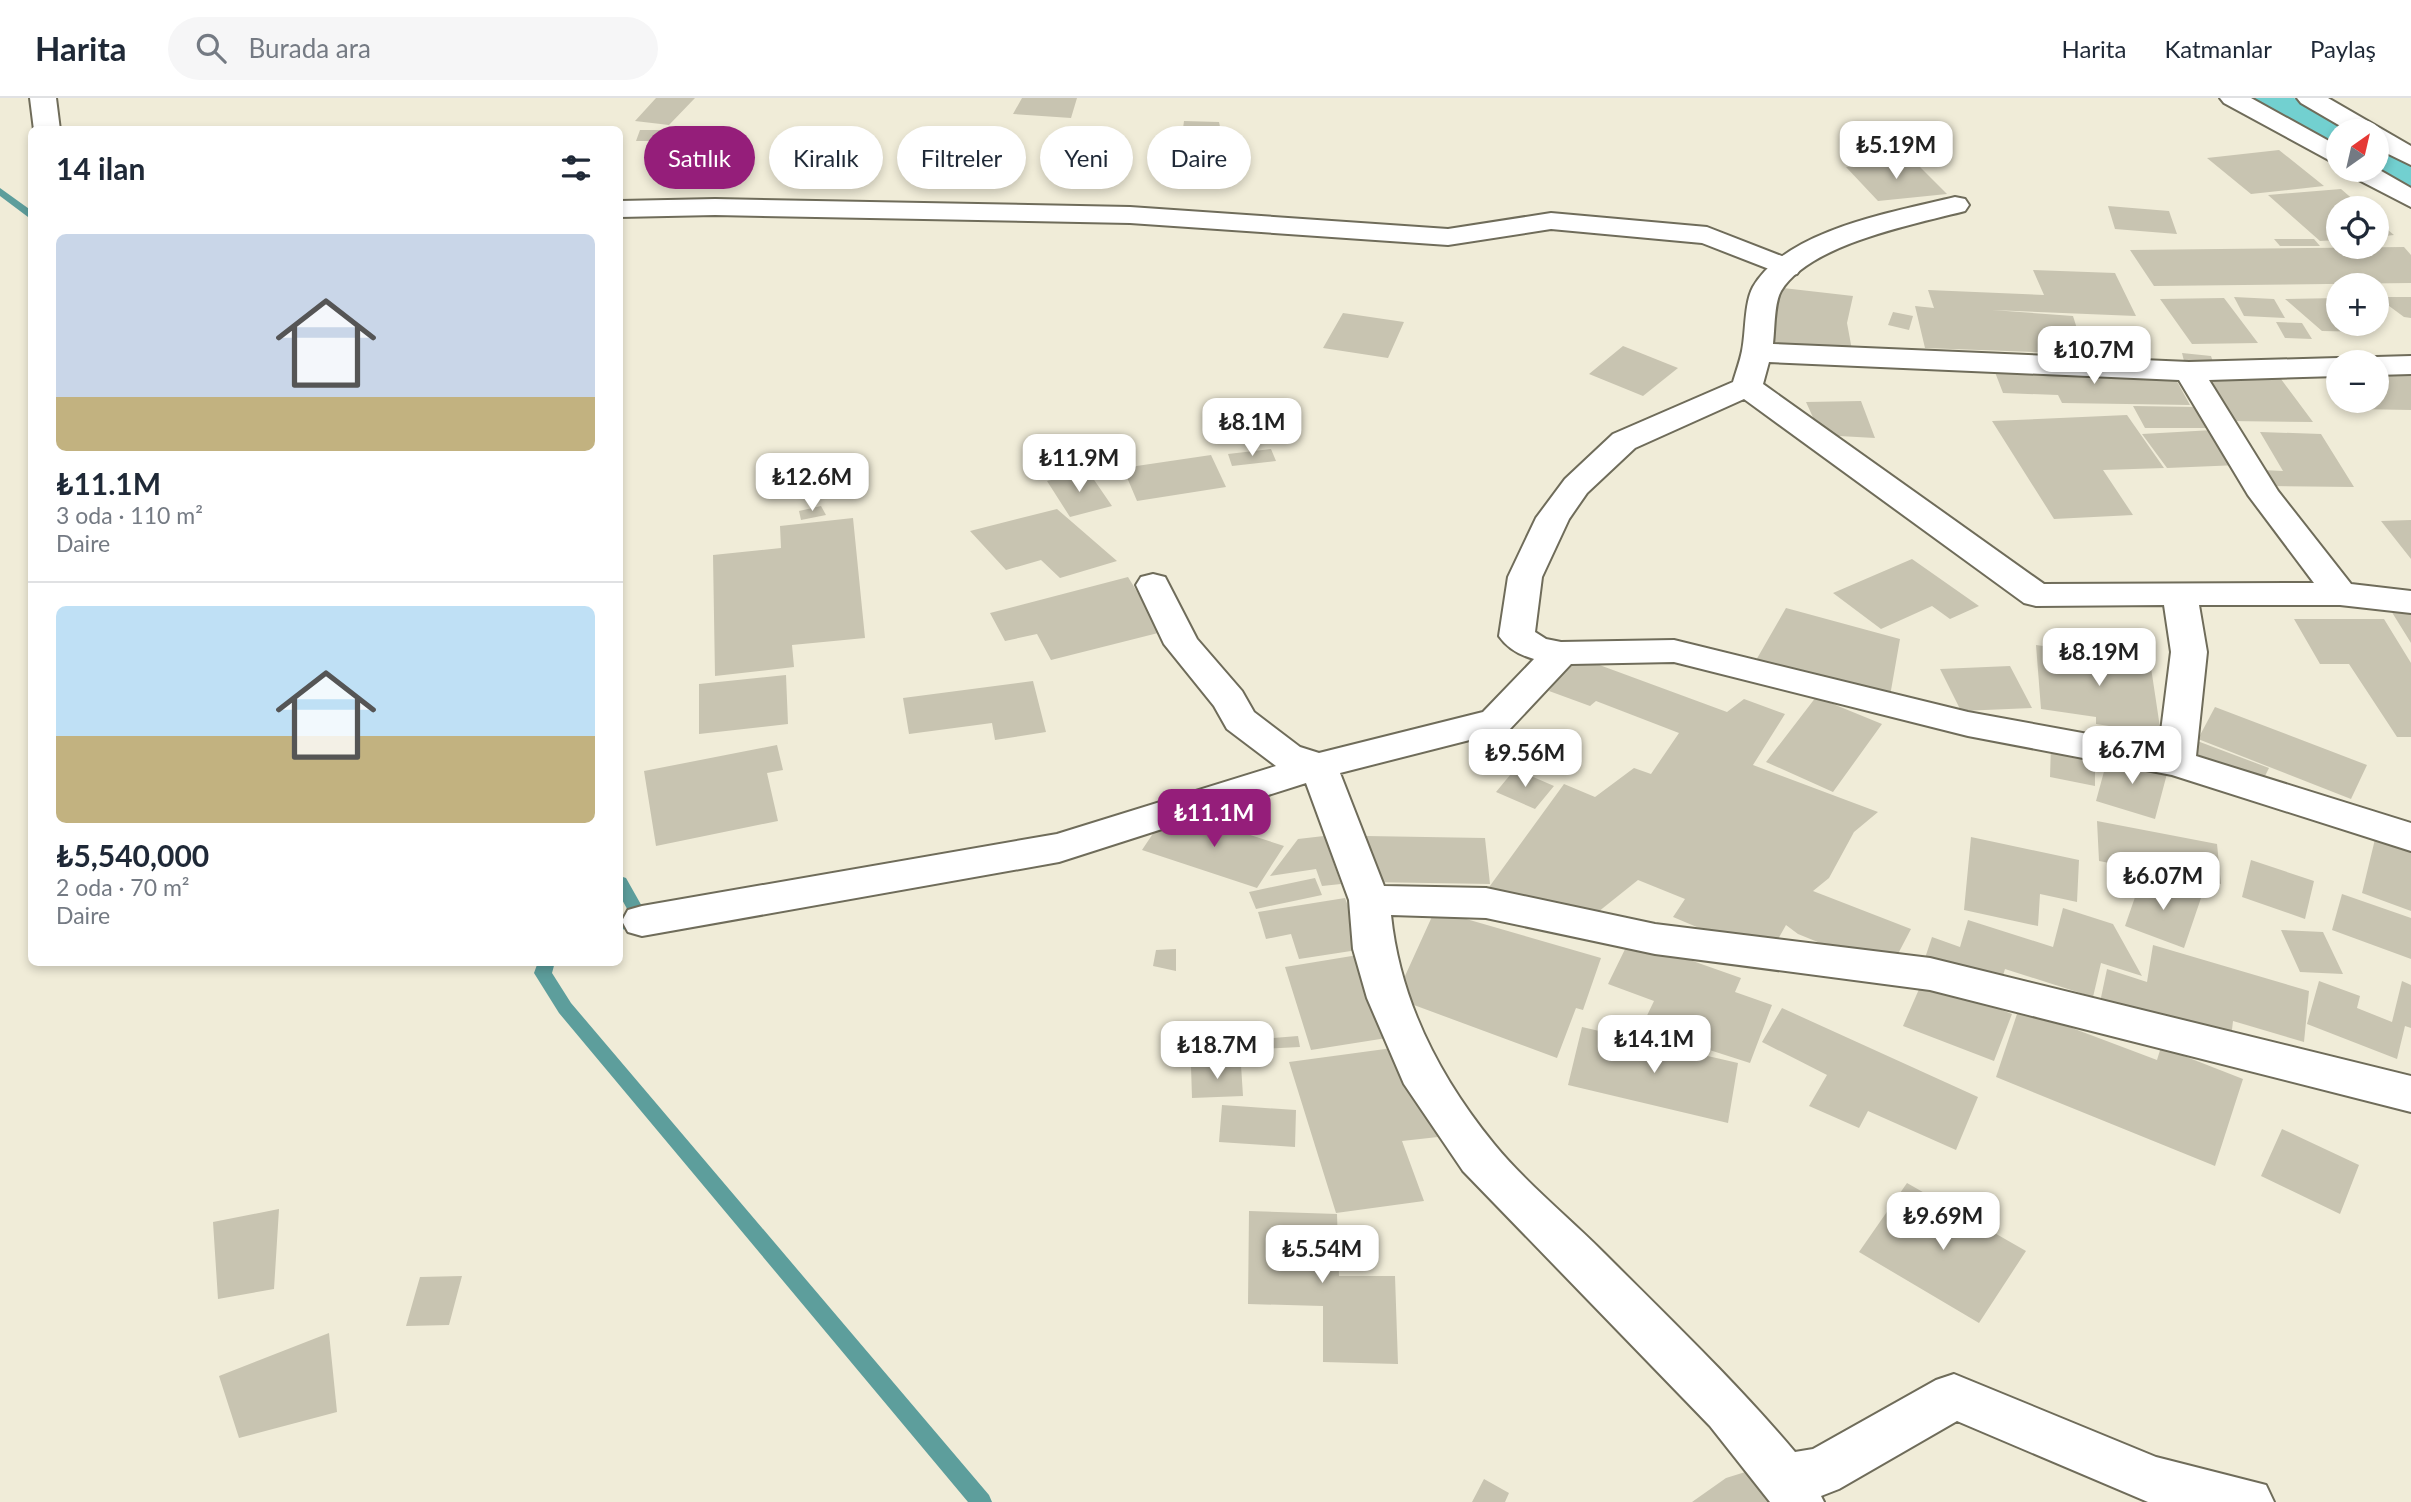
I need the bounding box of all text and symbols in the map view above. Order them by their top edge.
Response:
search box [168,17,658,80]
text: Harita [35,28,126,68]
icon: search [192,29,230,67]
text: Burada ara [248,32,371,64]
text: Harita [2061,34,2126,63]
text: Katmanlar [2164,34,2272,63]
text: Paylaş [2310,34,2376,63]
north arrow [2326,119,2389,182]
map controls [2326,119,2389,413]
pin: ₺5.19M [1839,122,1953,181]
chip: Satılık [644,126,755,189]
chip: Kiralık [769,126,883,189]
chip: Filtreler [897,126,1026,189]
chip: Yeni [1040,126,1133,189]
chip: Daire [1147,126,1251,189]
text: ₺5.19M [1856,130,1936,158]
icon: filters [557,149,595,187]
text: 14 ilan [56,150,145,186]
button: locate [2326,196,2389,259]
button: + [2326,273,2389,336]
icon: home [263,280,389,406]
pin: ₺10.7M [2037,327,2151,386]
text: ₺10.7M [2054,335,2134,363]
button: − [2326,350,2389,413]
pin: ₺8.1M [1203,398,1301,458]
text: ₺8.1M [1218,407,1286,435]
pin: ₺11.9M [1022,434,1136,494]
text: ₺11.9M [1039,443,1119,471]
pin: ₺12.6M [755,454,869,513]
text: ₺12.6M [772,462,852,490]
text: ₺11.1M [56,465,161,501]
text: 3 oda · 110 m² [56,501,203,529]
text: Daire [56,529,110,557]
pin: ₺8.19M [2042,628,2156,688]
text: ₺8.19M [2059,637,2139,665]
icon: home [263,652,389,778]
pin: ₺6.7M [2083,726,2181,786]
pin: ₺9.56M [1468,730,1582,789]
text: ₺6.7M [2098,735,2166,763]
text: ₺9.56M [1485,738,1565,766]
pin: ₺11.1M [1157,790,1271,849]
text: ₺11.1M [1174,798,1254,826]
text: ₺5,540,000 [56,837,209,873]
pin: ₺6.07M [2106,852,2220,912]
text: ₺6.07M [2123,861,2203,889]
text: 2 oda · 70 m² [56,873,190,901]
text: Daire [56,901,110,929]
pin: ₺14.1M [1597,1016,1711,1075]
pin: ₺18.7M [1160,1021,1274,1081]
text: ₺14.1M [1614,1024,1694,1052]
text: ₺18.7M [1177,1030,1257,1058]
pin: ₺9.69M [1886,1192,2000,1252]
text: ₺9.69M [1903,1201,1983,1229]
pin: ₺5.54M [1265,1226,1379,1285]
text: ₺5.54M [1282,1234,1362,1262]

